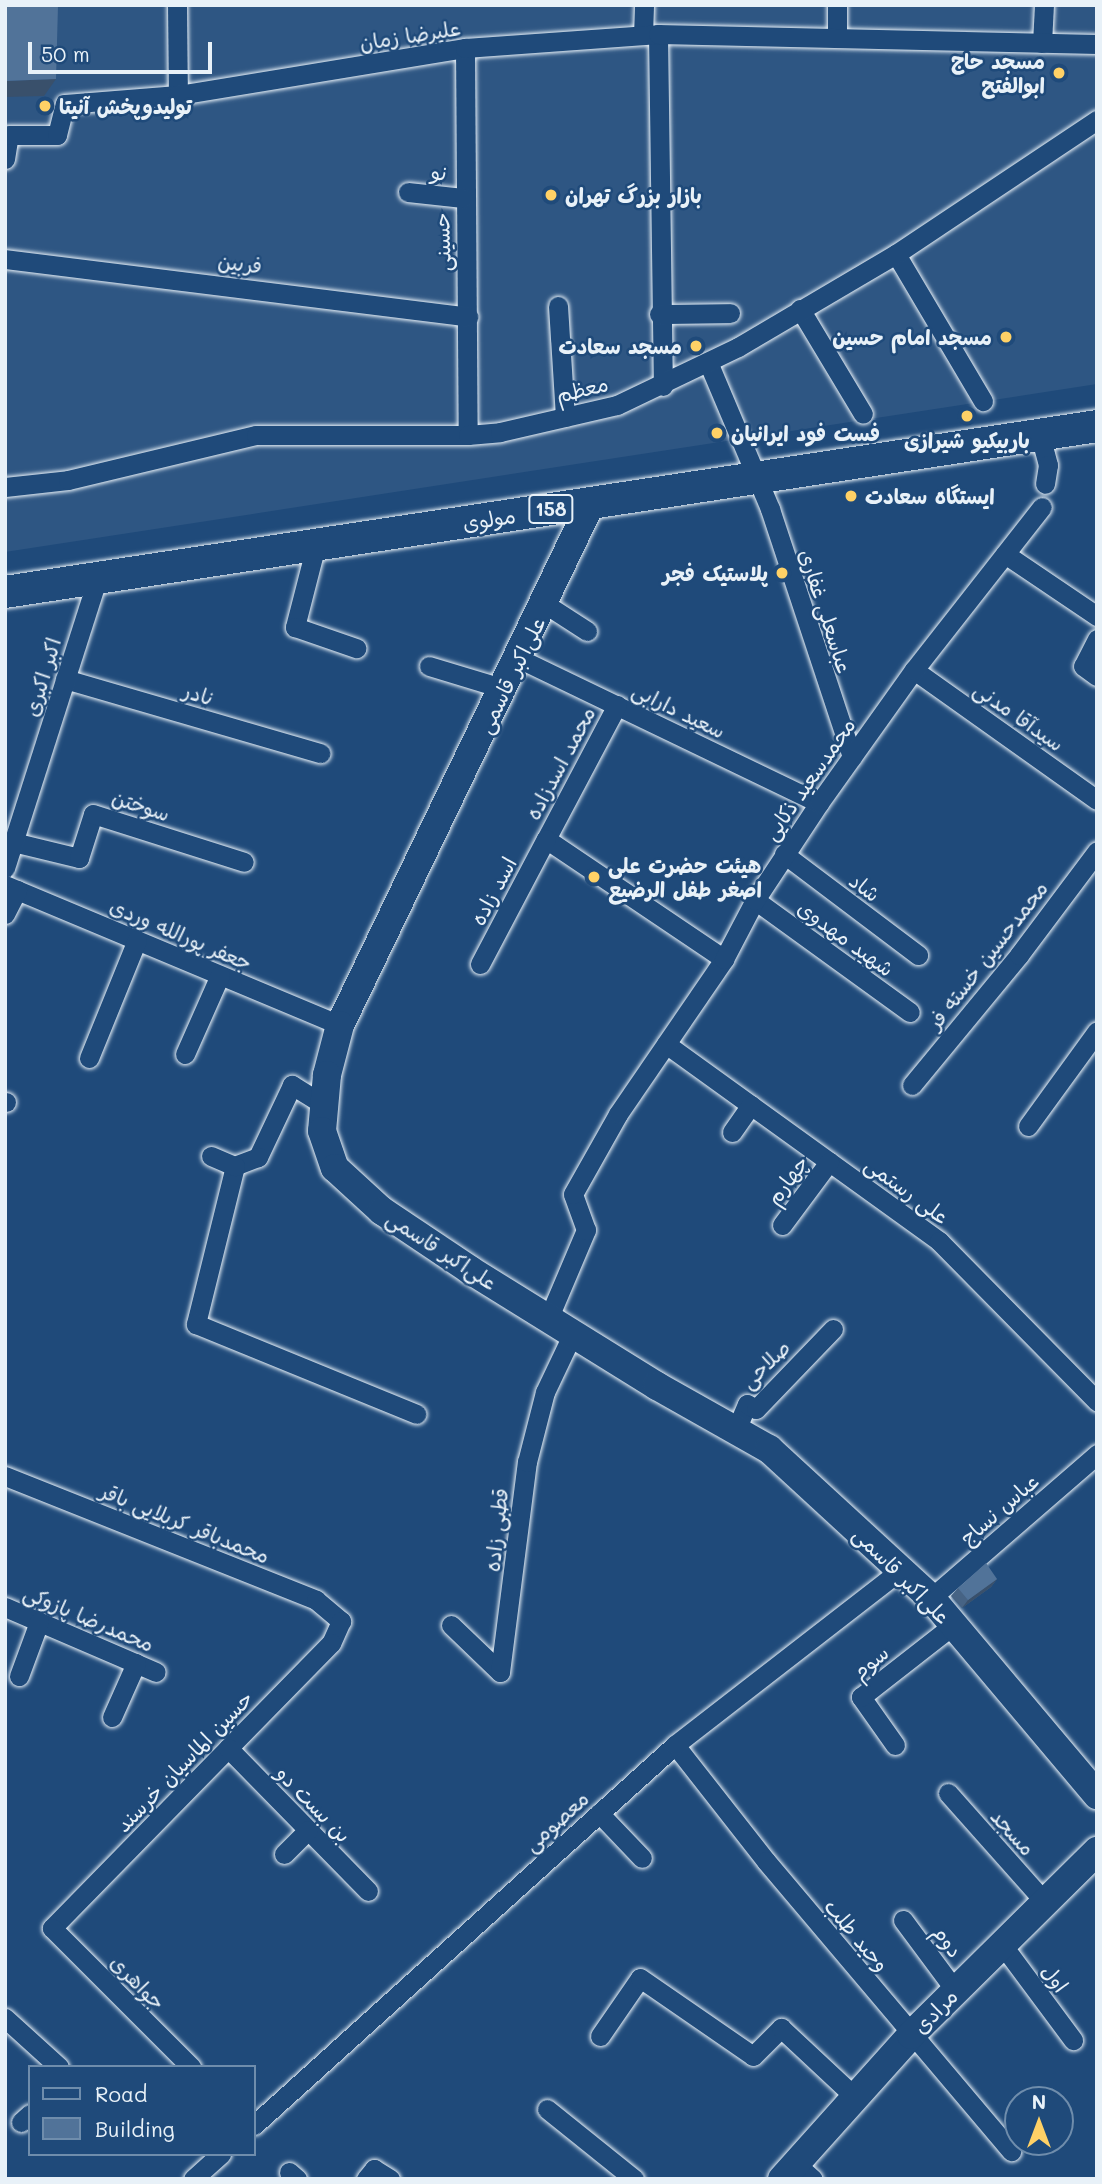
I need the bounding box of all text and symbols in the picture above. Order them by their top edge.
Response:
street label: علیرضا زمان [358,15,462,55]
scale bar [32,28,215,72]
text: 50 m [41,40,90,67]
place label: مسجد حاج ابوالفتح [951,48,1045,98]
marker: مسجد حاج ابوالفتح [1051,65,1067,81]
place label: تولیدوپخش آنیتا [59,93,192,119]
marker: تولیدوپخش آنیتا [37,98,53,114]
street label: نو [430,159,448,185]
place label: بازار بزرگ تهران [565,182,702,208]
marker: بازار بزرگ تهران [543,187,559,203]
street label: حسینی [428,212,456,272]
street label: فربین [216,248,264,278]
place label: مسجد امام حسین [832,324,992,350]
marker: مسجد امام حسین [998,329,1014,345]
place label: مسجد سعادت [558,333,682,359]
marker: مسجد سعادت [688,338,704,354]
street label: معظم [553,370,611,408]
marker: باربیکیو شیرازی [959,408,975,424]
place label: فست فود ایرانیان [731,420,880,446]
marker: فست فود ایرانیان [709,425,725,441]
place label: باربیکیو شیرازی [904,427,1030,453]
place label: ایستگاه سعادت [865,483,995,509]
marker: ایستگاه سعادت [843,488,859,504]
road number: 158 [528,494,574,524]
street label: مولوی [461,502,517,536]
street label: عباسعلی غفاری [794,546,858,676]
place label: پلاستیک فجر [662,560,768,586]
marker: پلاستیک فجر [774,565,790,581]
street label: علی‌اکبر قاسمی [472,612,550,738]
street label: اکبر اکبری [18,635,66,719]
street label: سیدآقا مدنی [969,676,1069,756]
street label: سعید دارابی [628,677,730,743]
street label: نادر [180,678,218,710]
street label: محمد اسدزاده [520,702,600,824]
street label: محمدسعید ذکایی [757,713,861,845]
street label: سوختن [109,784,173,826]
place label: هیئت حضرت علی اصغر طفل الرضیع [608,852,762,902]
street label: اسد زاده [465,853,521,929]
street label: شاد [845,867,885,907]
marker: هیئت حضرت علی اصغر طفل الرضیع [586,869,602,885]
street label: محمدحسین خسته فر [921,876,1053,1034]
street label: جعفر پورالله وردی [106,893,256,975]
street label: شهید مهدوی [793,895,899,981]
street label: چهارم [761,1150,813,1210]
street label: علی رستمی [860,1151,954,1229]
street label: علی‌اکبر قاسمی [382,1205,502,1295]
street label: صلاحی [735,1334,795,1394]
street label: عباس نساج [955,1468,1043,1550]
street label: محمدباقر کربلایی باقر [97,1477,273,1569]
street label: قطبی زاده [479,1487,513,1573]
street label: علی‌اکبر قاسمی [848,1521,956,1629]
street label: محمدرضا پازوکی [20,1579,158,1657]
street label: سوم [847,1640,893,1684]
street label: حسین الماسیان خرسند [110,1685,258,1837]
street label: بن بست دو [271,1760,357,1848]
street label: معصومی [518,1785,594,1857]
street label: مسجد [986,1804,1040,1860]
street label: وحید طلب [819,1894,895,1976]
street label: دوم [928,1920,968,1962]
street label: جواهری [105,1949,171,2015]
street label: اول [1036,1959,1074,1997]
street label: مرادی [908,1983,962,2039]
legend [28,2065,256,2156]
text: Road [95,2080,147,2107]
north arrow [1004,2086,1074,2156]
text: N [1032,2089,1046,2114]
text: Building [95,2115,175,2142]

